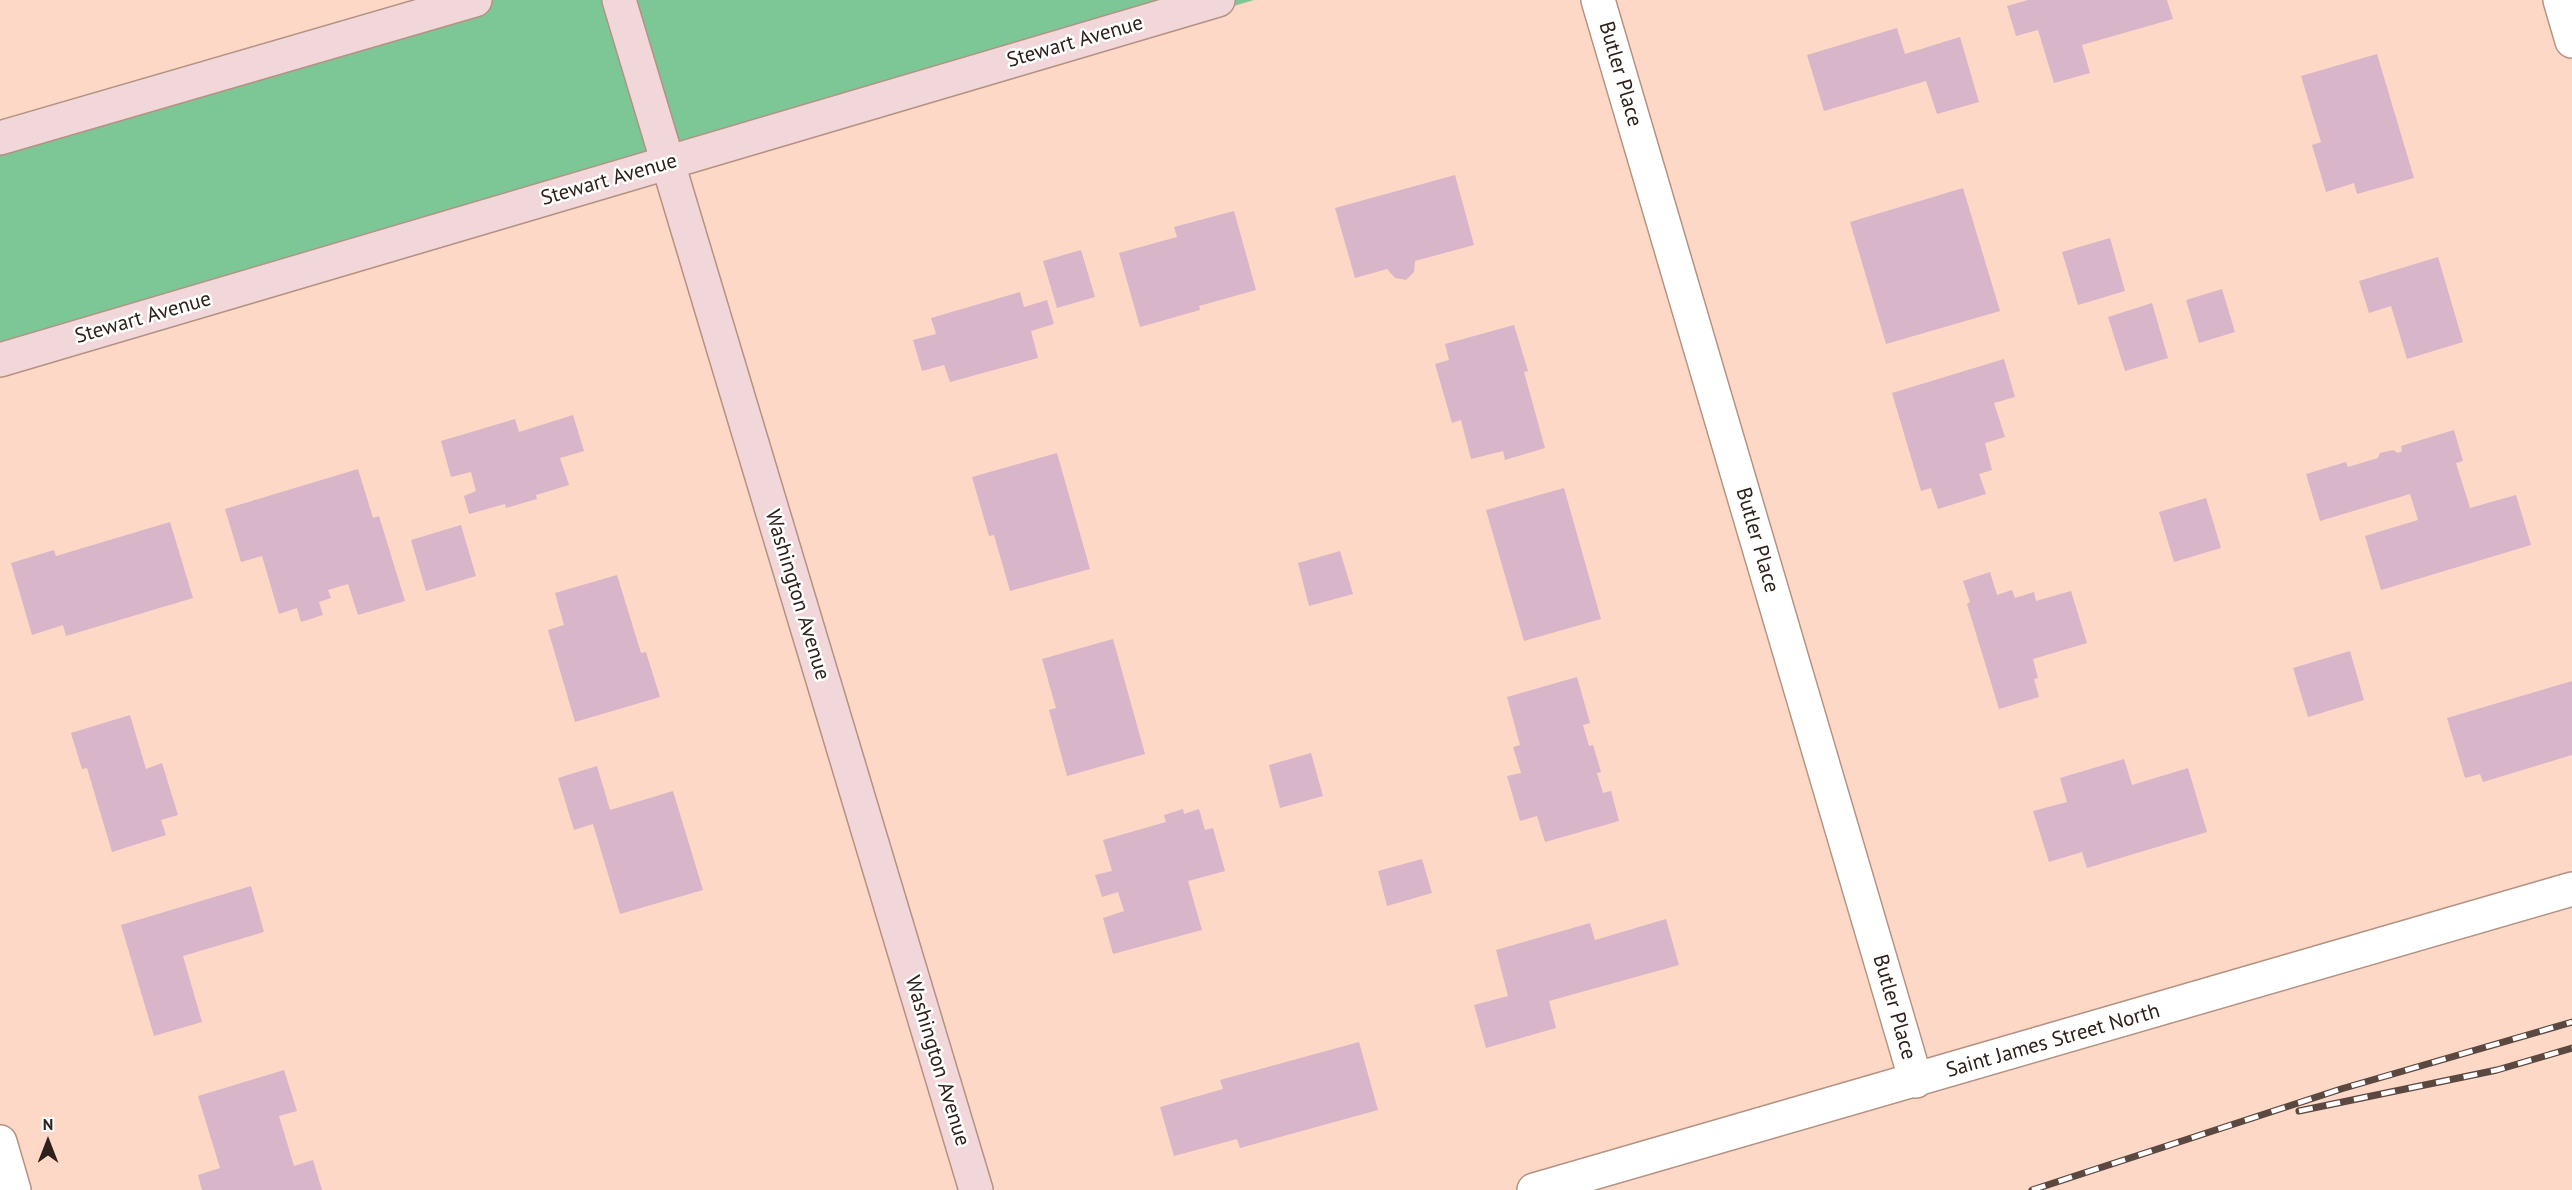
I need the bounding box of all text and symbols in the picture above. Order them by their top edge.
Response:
street label: Stewart Avenue [1004,11,1146,73]
street label: Butler Place [1593,19,1647,129]
street label: Stewart Avenue [538,149,680,211]
street label: Stewart Avenue [72,287,214,349]
street label: Butler Place [1730,485,1784,595]
street label: Washington Avenue [759,507,835,683]
street label: Butler Place [1867,952,1921,1062]
street label: Washington Avenue [899,973,975,1149]
street label: Saint James Street North [1943,998,2163,1084]
north arrow [18,1112,78,1172]
text: N [43,1114,53,1134]

